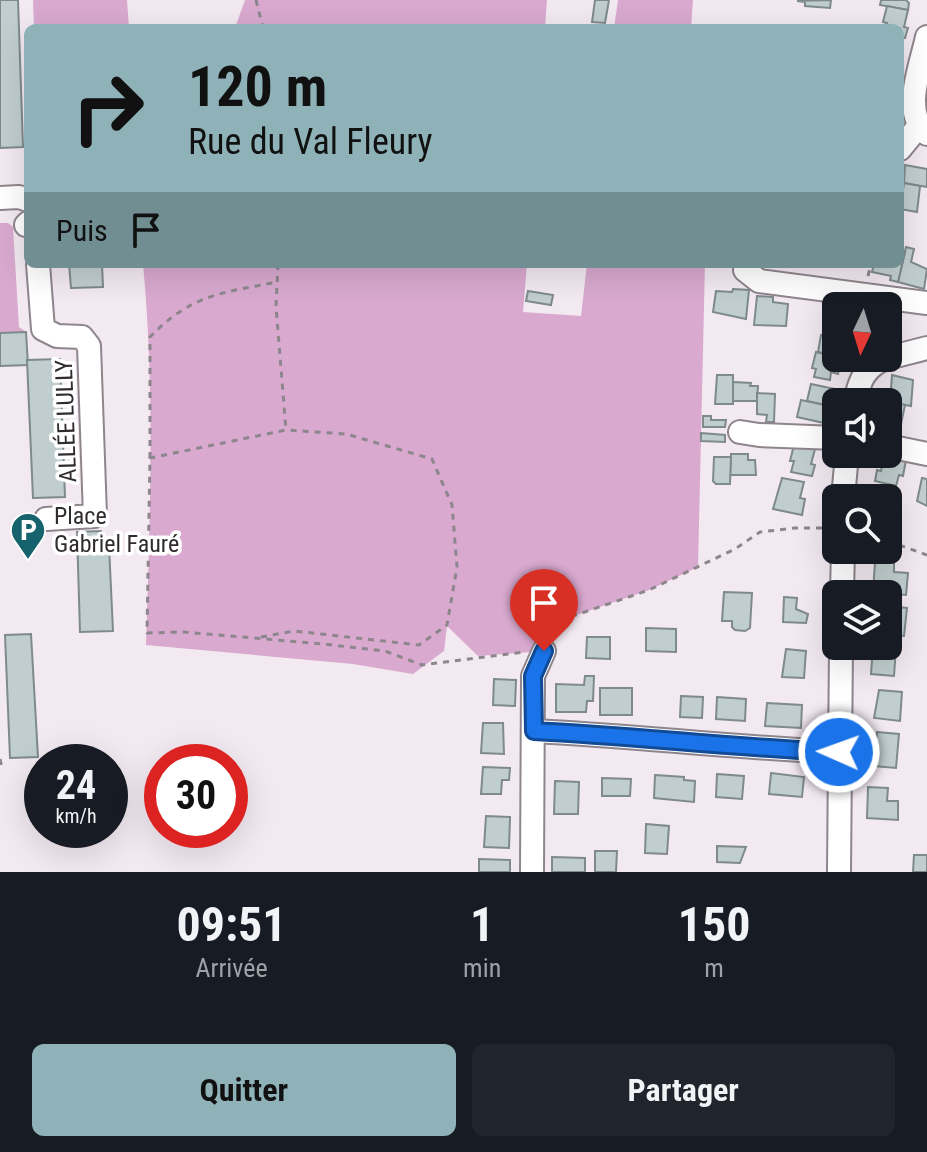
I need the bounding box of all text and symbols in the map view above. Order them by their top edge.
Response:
text: 120 m [188,54,327,120]
icon: right [56,56,160,160]
text: Rue du Val Fleury [188,121,432,163]
icon: arrive [124,208,168,252]
text: Puis [56,213,108,248]
north arrow [822,292,902,372]
map controls [822,292,902,660]
street label: ALLÉE LULLY [50,359,82,483]
button: sound [822,388,902,468]
button: search [822,484,902,564]
place label: Place Gabriel Fauré [54,502,179,558]
parking icon: Place Gabriel Fauré [9,511,47,561]
pin [510,569,578,651]
button: layers [822,580,902,660]
icon: arrive [522,581,566,625]
position arrow [797,710,881,794]
speed limit sign: 30 [144,744,248,848]
text: 24 [56,762,96,809]
text: km/h [55,804,97,828]
text: 09:51 [176,896,287,953]
text: 1 [470,896,494,953]
text: 150 [678,896,750,953]
text: Arrivée [195,953,268,983]
text: min [463,953,501,983]
text: m [704,953,724,983]
button: Quitter [32,1044,456,1136]
button: Partager [472,1044,895,1136]

